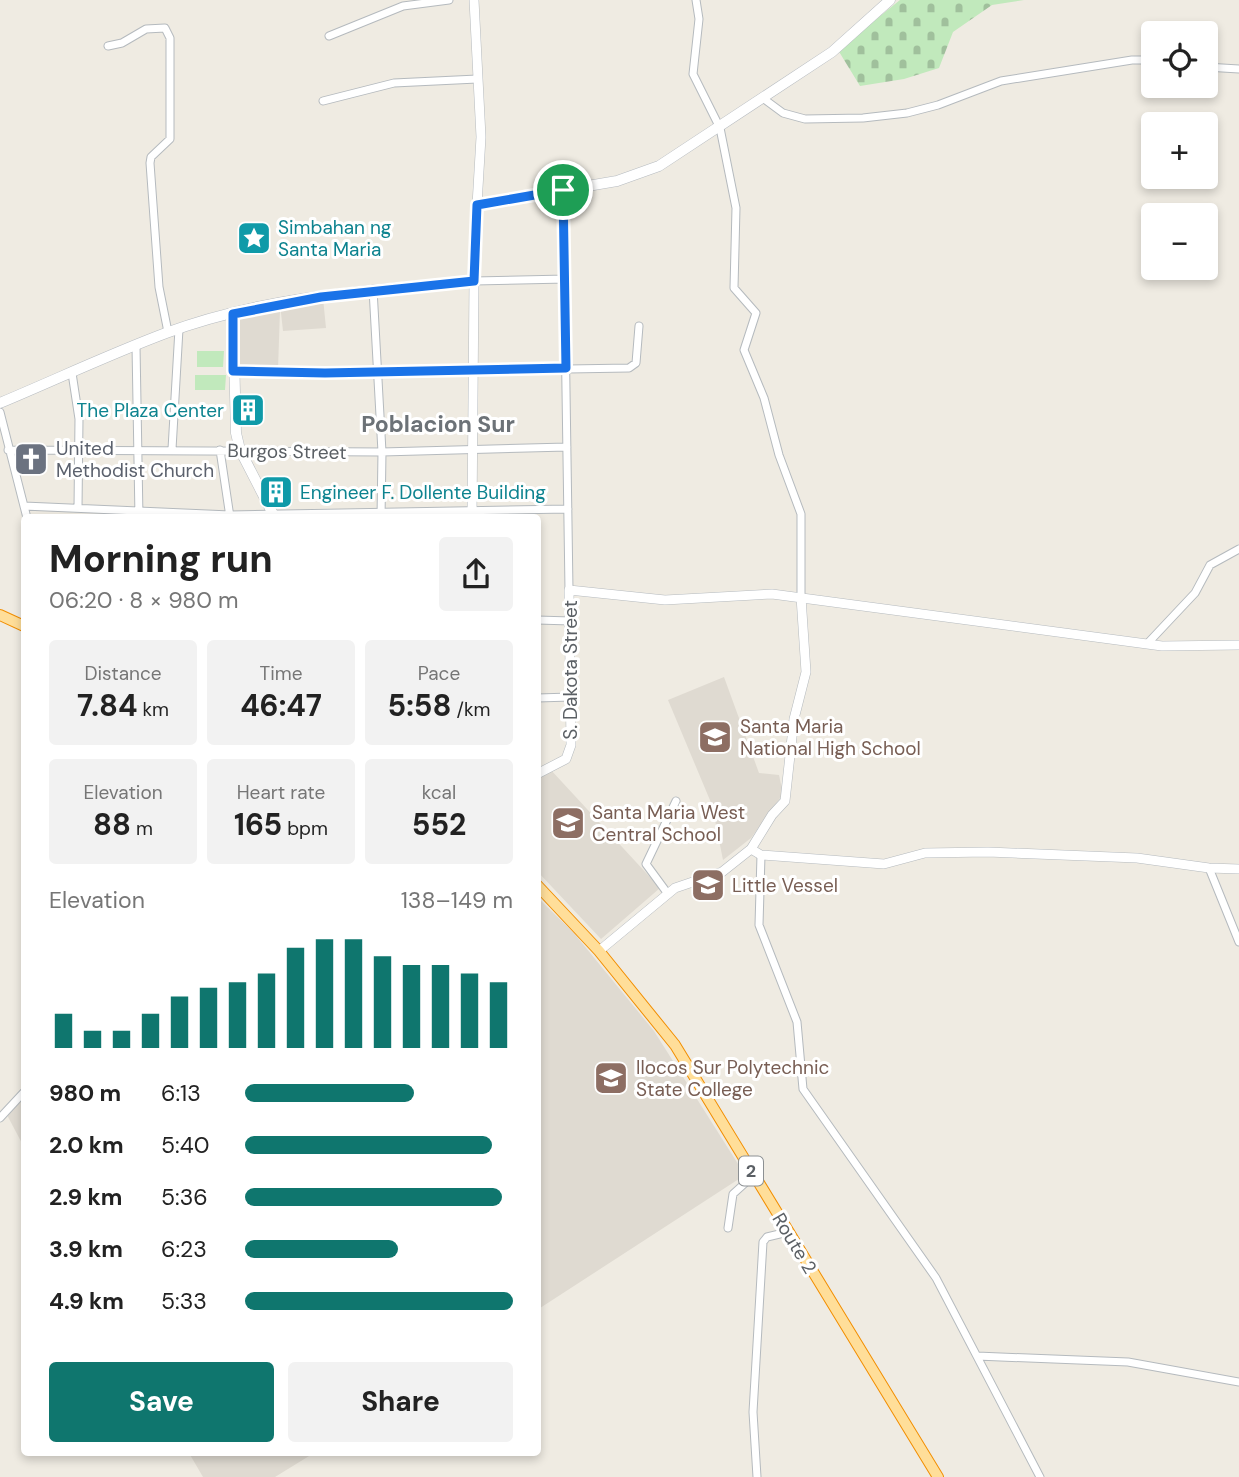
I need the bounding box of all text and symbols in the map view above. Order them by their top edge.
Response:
map controls [1141,21,1218,280]
button: locate [1141,21,1218,98]
button: + [1141,112,1218,189]
pin [533,160,593,220]
icon: arrive [544,171,582,209]
button: − [1141,203,1218,280]
place label: Simbahan ng Santa Maria [278,215,392,262]
place icon: Simbahan ng Santa Maria [235,219,273,257]
building icon: The Plaza Center [229,391,267,429]
place label: The Plaza Center [77,398,224,423]
district label: Poblacion Sur [361,409,515,439]
place label: United Methodist Church [56,436,214,483]
street label: Burgos Street [227,438,347,465]
church icon: United Methodist Church [12,440,50,478]
building icon: Engineer F. Dollente Building [257,473,295,511]
place label: Engineer F. Dollente Building [300,480,546,505]
text: Morning run [49,534,273,584]
button: share [439,537,513,611]
text: 06:20 · 8 × 980 m [49,585,239,615]
street label: S. Dakota Street [558,600,583,740]
text: Distance [84,661,162,686]
text: Time [260,661,302,686]
text: Pace [418,661,460,686]
text: 7.84 [77,686,137,725]
text: 46:47 [240,686,322,725]
text: 5:58 [388,686,451,725]
text: km [137,697,169,722]
text: /km [451,697,490,722]
place label: Santa Maria National High School [740,714,921,761]
school or university icon: Santa Maria National High School [696,718,734,756]
text: Elevation [83,780,163,805]
text: Heart rate [237,780,325,805]
text: kcal [422,780,456,805]
place label: Santa Maria West Central School [592,800,745,847]
school or university icon: Santa Maria West Central School [549,804,587,842]
text: 88 [93,805,131,844]
text: 165 [234,805,282,844]
text: 552 [412,805,466,844]
text: m [131,816,153,841]
text: bpm [282,816,328,841]
school or university icon: Little Vessel [689,866,727,904]
place label: Little Vessel [732,873,838,898]
text: Elevation [49,885,145,915]
text: 138–149 m [401,885,513,915]
place label: Ilocos Sur Polytechnic State College [636,1055,829,1102]
school or university icon: Ilocos Sur Polytechnic State College [592,1059,630,1097]
text: 980 m [49,1078,121,1108]
text: 6:13 [161,1078,201,1108]
text: 2.0 km [49,1130,124,1160]
text: 5:40 [161,1130,209,1160]
road number: 2 [739,1156,763,1186]
text: 2.9 km [49,1182,122,1212]
text: 5:36 [161,1182,208,1212]
street label: Route 2 [767,1208,823,1278]
text: 3.9 km [49,1234,123,1264]
text: 6:23 [161,1234,207,1264]
text: 4.9 km [49,1286,124,1316]
text: 5:33 [161,1286,207,1316]
button: Save [49,1362,274,1442]
button: Share [288,1362,513,1442]

